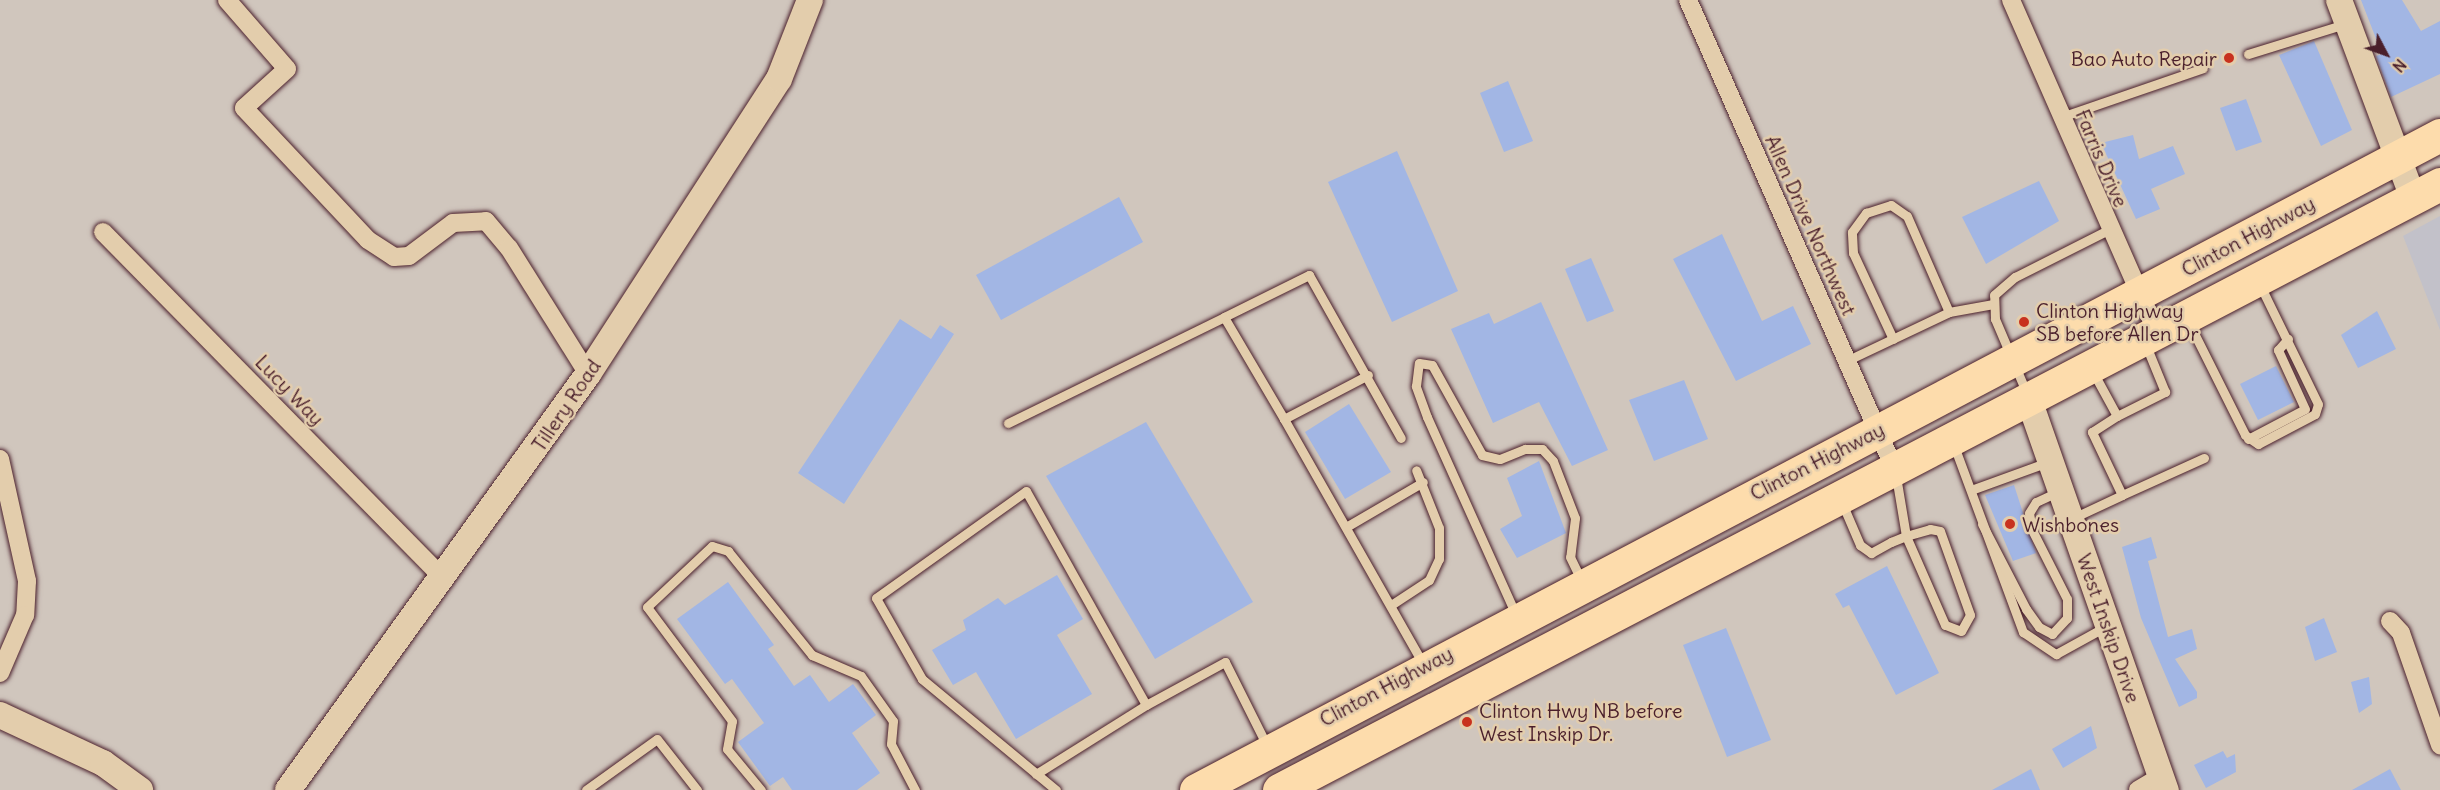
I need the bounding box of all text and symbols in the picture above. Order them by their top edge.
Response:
north arrow [2356,24,2416,84]
place label: Bao Auto Repair [2071,46,2217,70]
marker: Bao Auto Repair [2222,51,2236,65]
text: N [2388,55,2411,77]
street label: Farris Drive [2071,106,2133,210]
street label: Allen Drive Northwest [1760,131,1862,319]
street label: Clinton Highway [2177,191,2319,281]
place label: Clinton Highway SB before Allen Dr [2036,298,2199,345]
marker: Clinton Highway SB before Allen Dr [2017,315,2031,329]
street label: Lucy Way [251,350,329,430]
street label: Tillery Road [526,354,606,456]
street label: Clinton Highway [1746,417,1888,505]
place label: Wishbones [2022,512,2119,536]
marker: Wishbones [2003,517,2017,531]
street label: West Inskip Drive [2072,550,2146,706]
street label: Clinton Highway [1315,641,1457,731]
place label: Clinton Hwy NB before West Inskip Dr. [1479,698,1682,745]
marker: Clinton Hwy NB before West Inskip Dr. [1460,715,1474,729]

